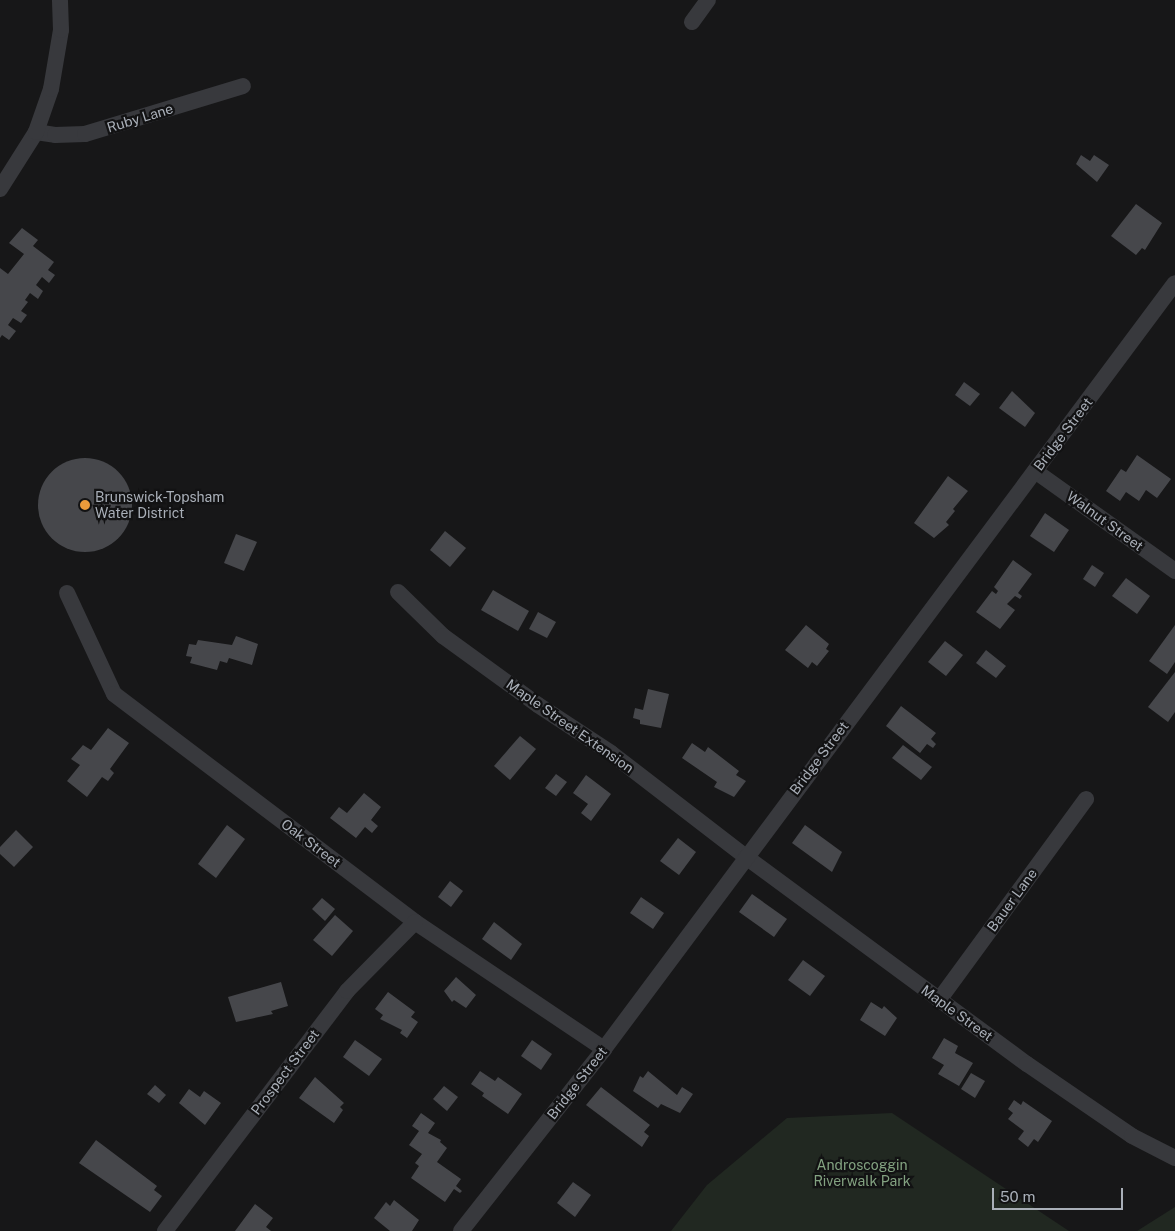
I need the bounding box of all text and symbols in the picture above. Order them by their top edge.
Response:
street label: Ruby Lane [105,100,175,136]
street label: Bridge Street [1030,394,1096,474]
street label: Walnut Street [1063,488,1147,554]
place label: Brunswick-Topsham Water District [95,489,224,522]
marker: Brunswick-Topsham Water District [79,499,91,511]
street label: Maple Street Extension [503,676,637,776]
street label: Bridge Street [786,718,852,798]
street label: Oak Street [278,815,344,871]
street label: Bauer Lane [984,865,1040,935]
street label: Maple Street [918,981,996,1045]
street label: Prospect Street [247,1026,323,1118]
street label: Bridge Street [543,1043,611,1123]
park label: Androscoggin Riverwalk Park [813,1157,911,1190]
scale bar [995,1178,1126,1210]
text: 50 m [1000,1188,1035,1205]

